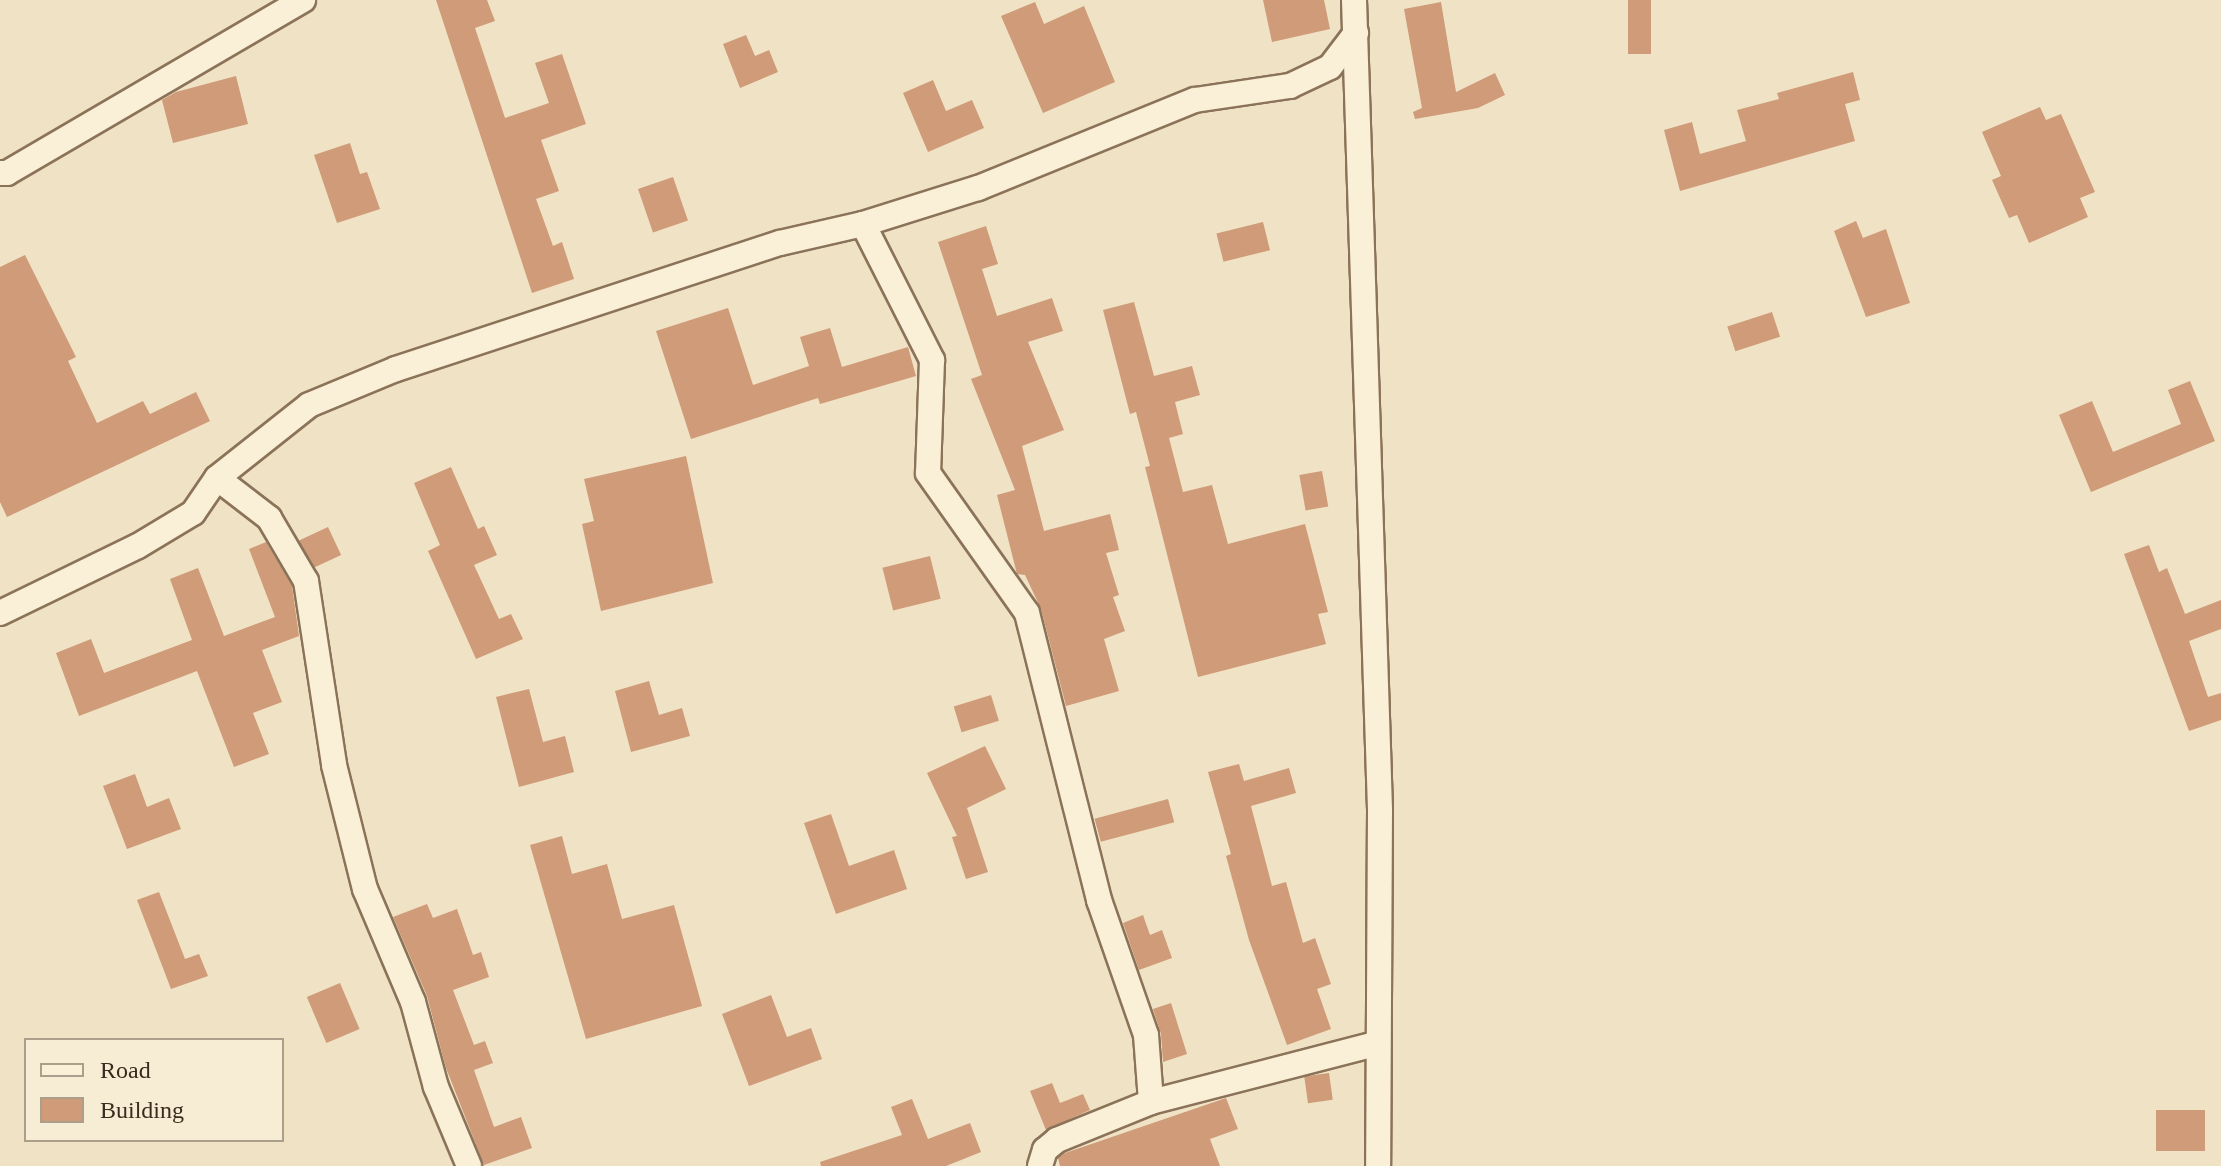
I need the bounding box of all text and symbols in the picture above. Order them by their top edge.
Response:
legend [24,1038,284,1142]
text: Road [100,1057,151,1083]
text: Building [100,1097,184,1123]

